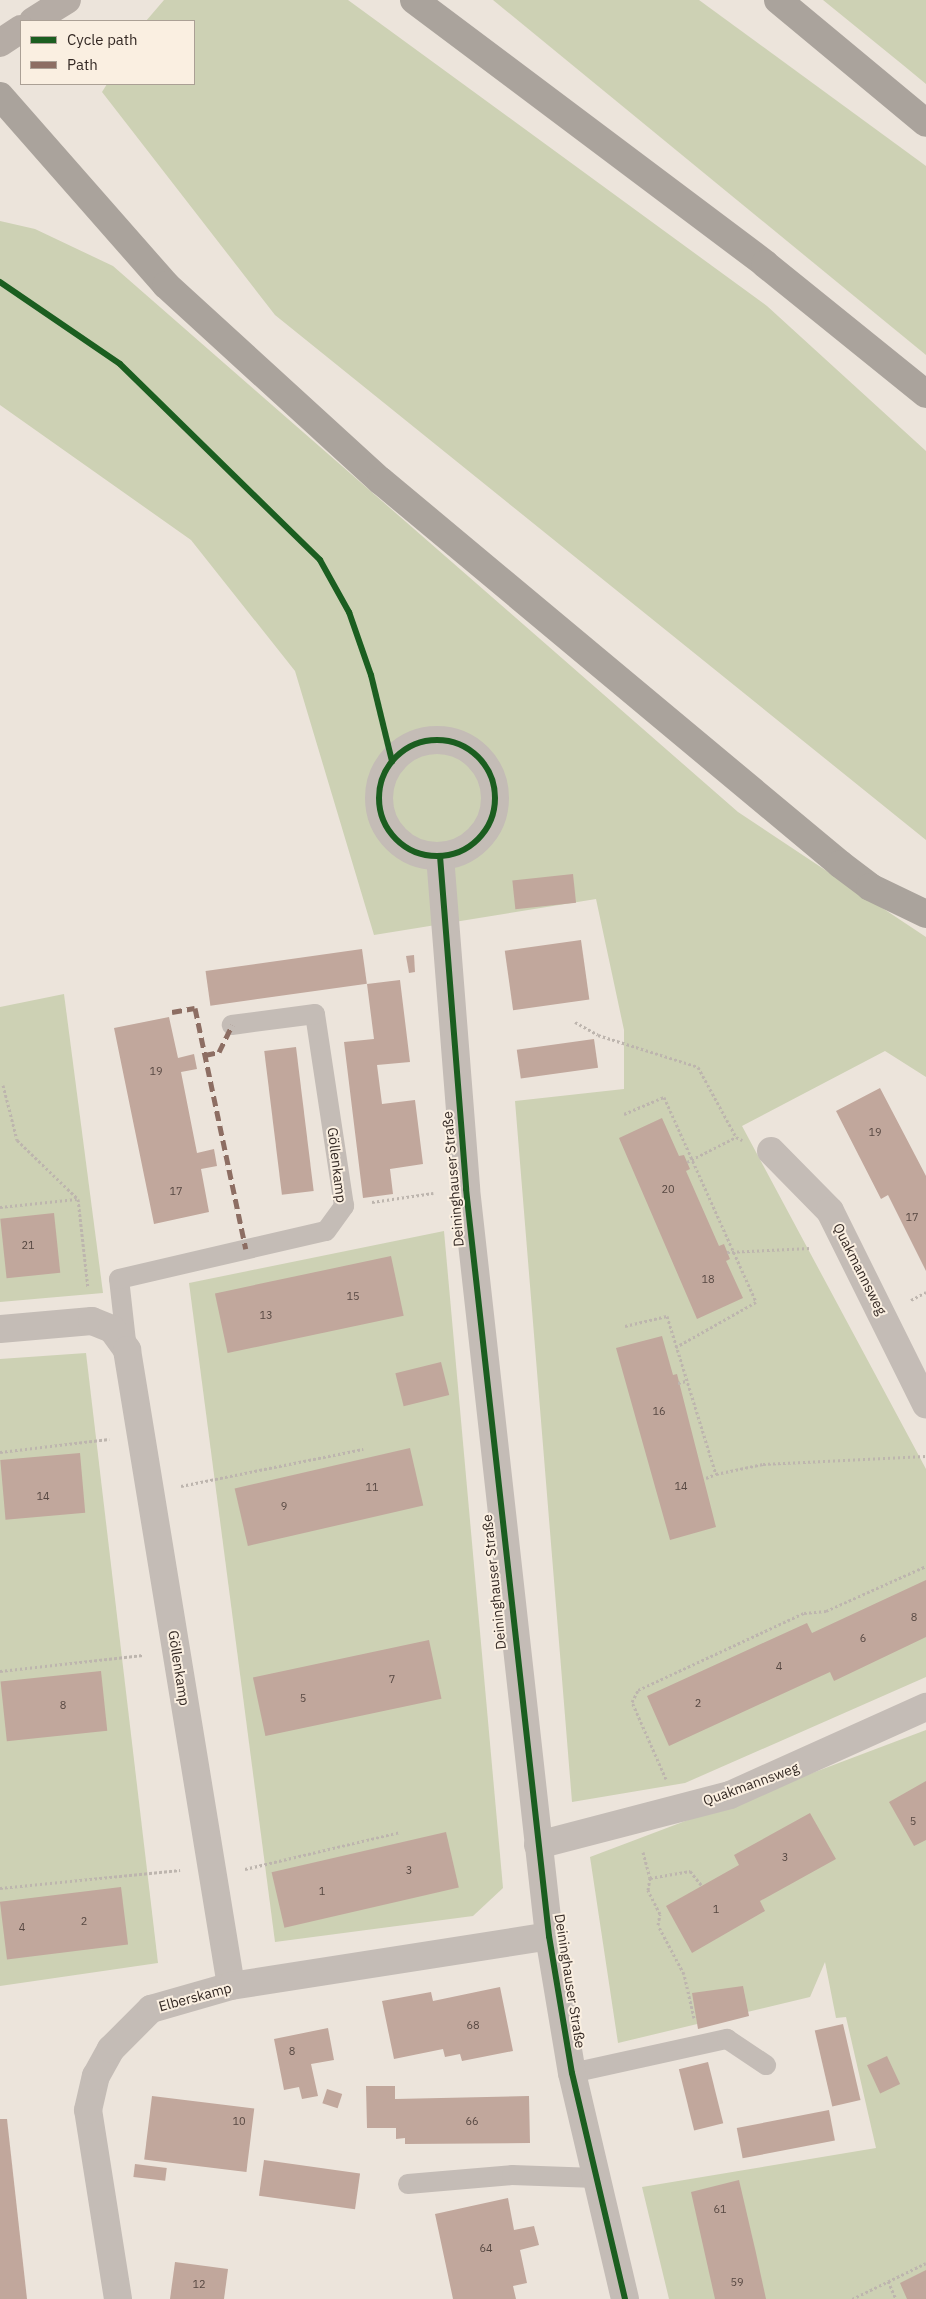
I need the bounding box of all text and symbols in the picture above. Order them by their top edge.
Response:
legend [20,20,195,85]
text: Cycle path [67,30,138,49]
text: Path [67,55,98,74]
house number: 19 [149,1064,163,1078]
street label: Deininghauser Straße [439,1111,467,1247]
house number: 19 [868,1125,882,1139]
street label: Göllenkamp [324,1126,350,1204]
house number: 20 [661,1182,675,1196]
house number: 17 [169,1184,183,1198]
house number: 17 [905,1210,919,1224]
street label: Quakmannsweg [830,1220,890,1318]
house number: 21 [21,1238,35,1252]
house number: 18 [701,1272,715,1286]
house number: 15 [346,1289,360,1303]
house number: 13 [259,1308,273,1322]
house number: 16 [652,1404,666,1418]
house number: 14 [674,1479,688,1493]
house number: 11 [365,1480,379,1494]
house number: 14 [36,1489,50,1503]
house number: 9 [281,1499,287,1513]
street label: Deininghauser Straße [479,1514,509,1650]
house number: 8 [911,1610,917,1624]
street label: Göllenkamp [165,1629,193,1707]
house number: 6 [860,1631,866,1645]
house number: 4 [776,1659,782,1673]
house number: 7 [389,1672,395,1686]
house number: 5 [300,1691,306,1705]
house number: 2 [695,1696,701,1710]
house number: 8 [60,1698,66,1712]
street label: Quakmannsweg [701,1759,801,1809]
house number: 5 [910,1814,916,1828]
house number: 3 [782,1850,788,1864]
house number: 3 [406,1863,412,1877]
house number: 1 [319,1884,325,1898]
house number: 1 [713,1902,719,1916]
street label: Deininghauser Straße [551,1913,589,2049]
house number: 2 [81,1914,87,1928]
house number: 4 [19,1920,25,1934]
street label: Elberskamp [157,1979,233,2015]
house number: 68 [466,2018,480,2032]
house number: 8 [289,2044,295,2058]
house number: 10 [232,2114,246,2128]
house number: 66 [465,2114,479,2128]
house number: 61 [713,2202,727,2216]
house number: 64 [479,2241,493,2255]
house number: 59 [730,2275,744,2289]
house number: 12 [192,2277,206,2291]

